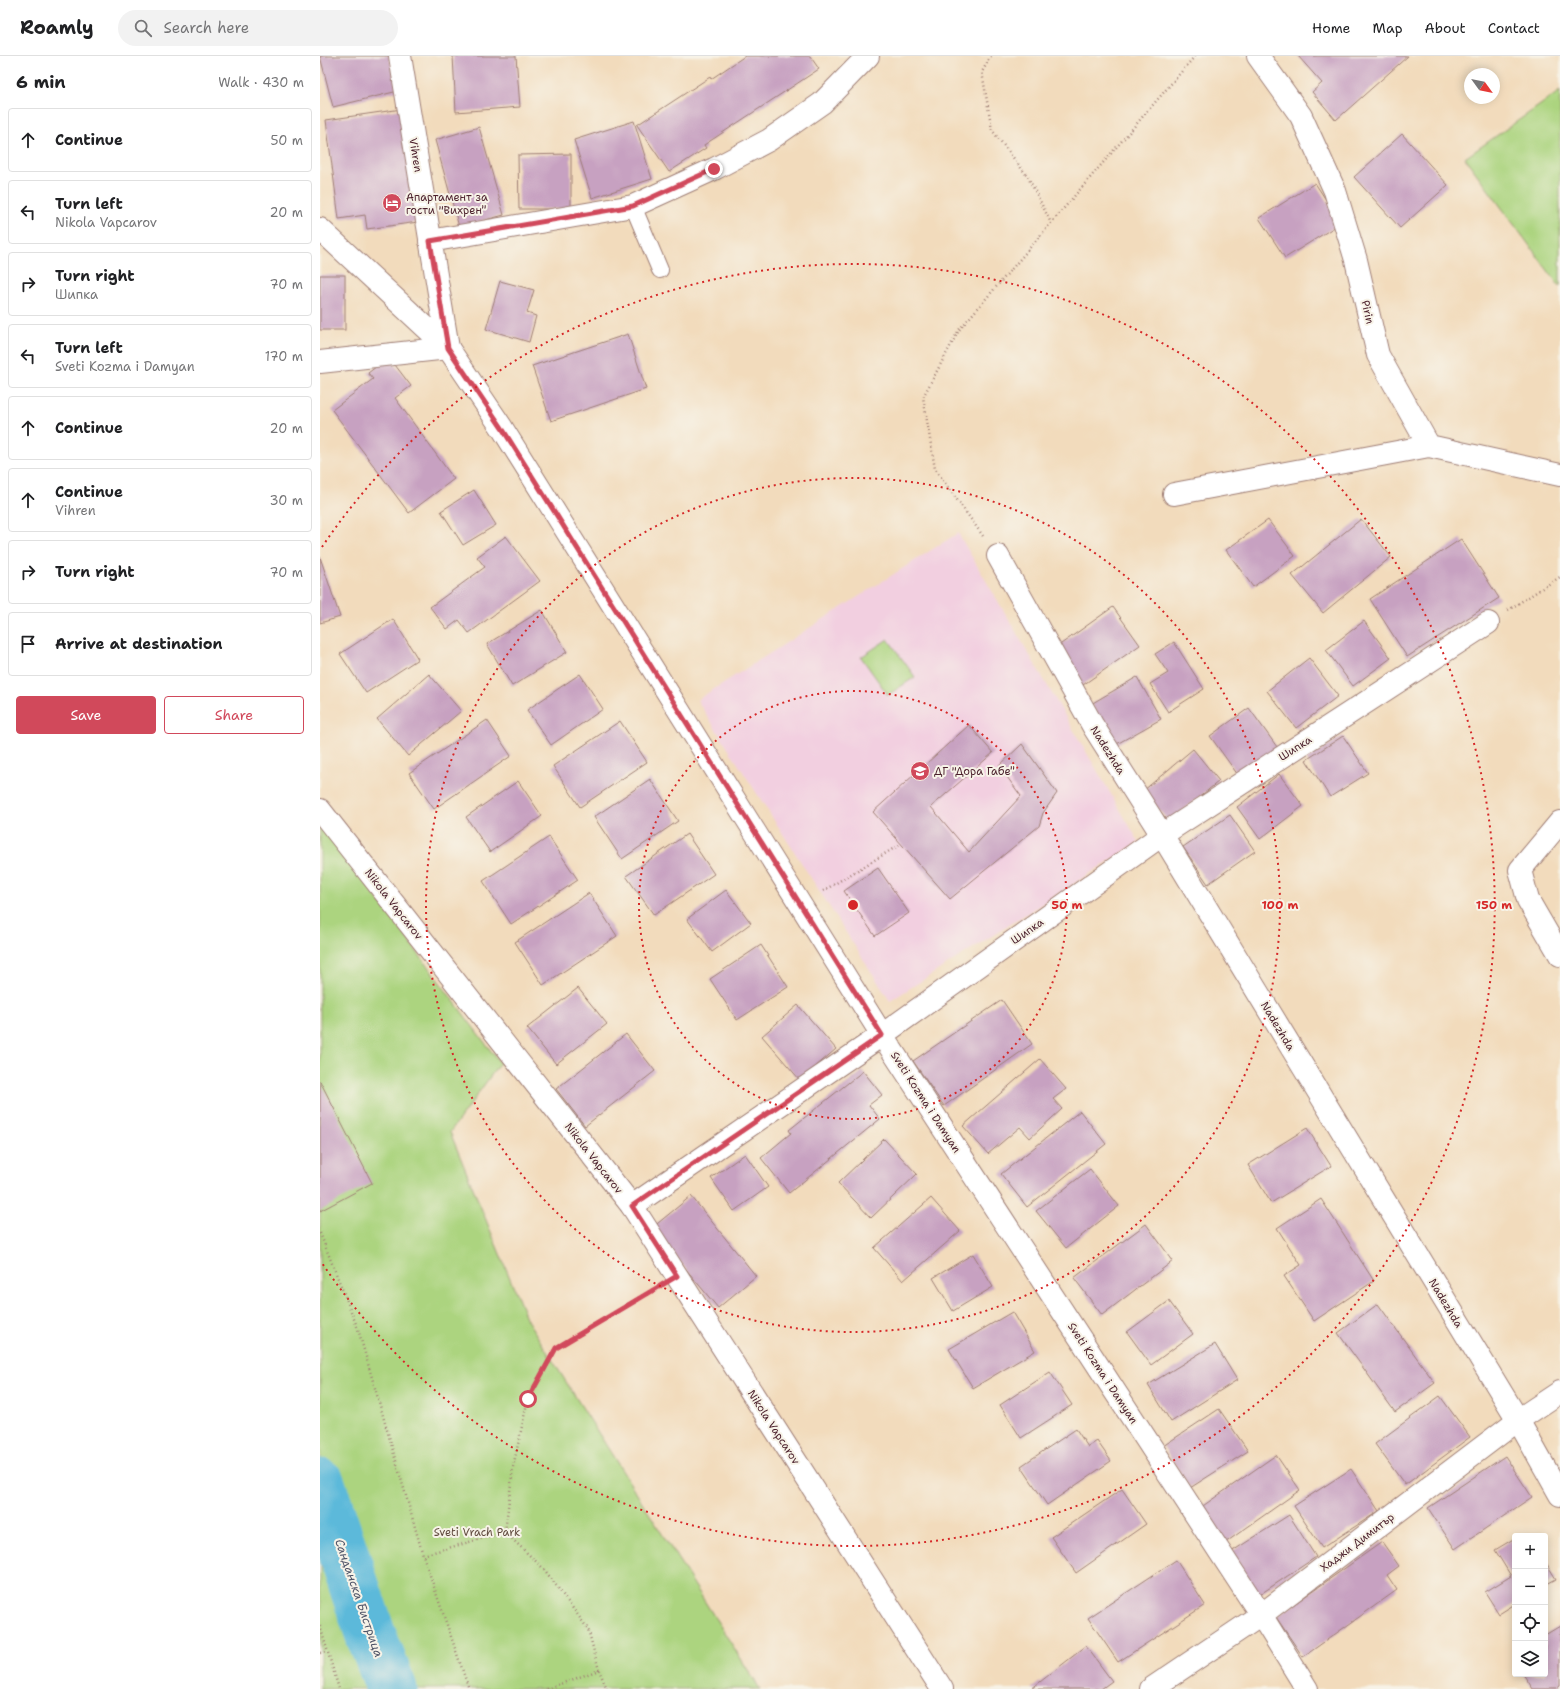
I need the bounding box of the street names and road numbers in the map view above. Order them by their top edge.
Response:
street label: Vihren [405,137,426,174]
street label: Pirin [1358,299,1378,326]
street label: Nadezhda [1087,723,1129,778]
street label: Шипка [1276,732,1315,765]
street label: Nikola Vapcarov [361,866,426,943]
street label: Шипка [1008,915,1047,948]
street label: Nadezhda [1257,999,1298,1054]
street label: Sveti Kozma i Damyan [887,1049,964,1156]
street label: Nikola Vapcarov [561,1120,626,1197]
street label: Nadezhda [1425,1276,1466,1331]
street label: Sveti Kozma i Damyan [1064,1320,1141,1427]
street label: Nikola Vapcarov [744,1387,803,1468]
street label: Хаджи Димитър [1317,1510,1397,1575]

